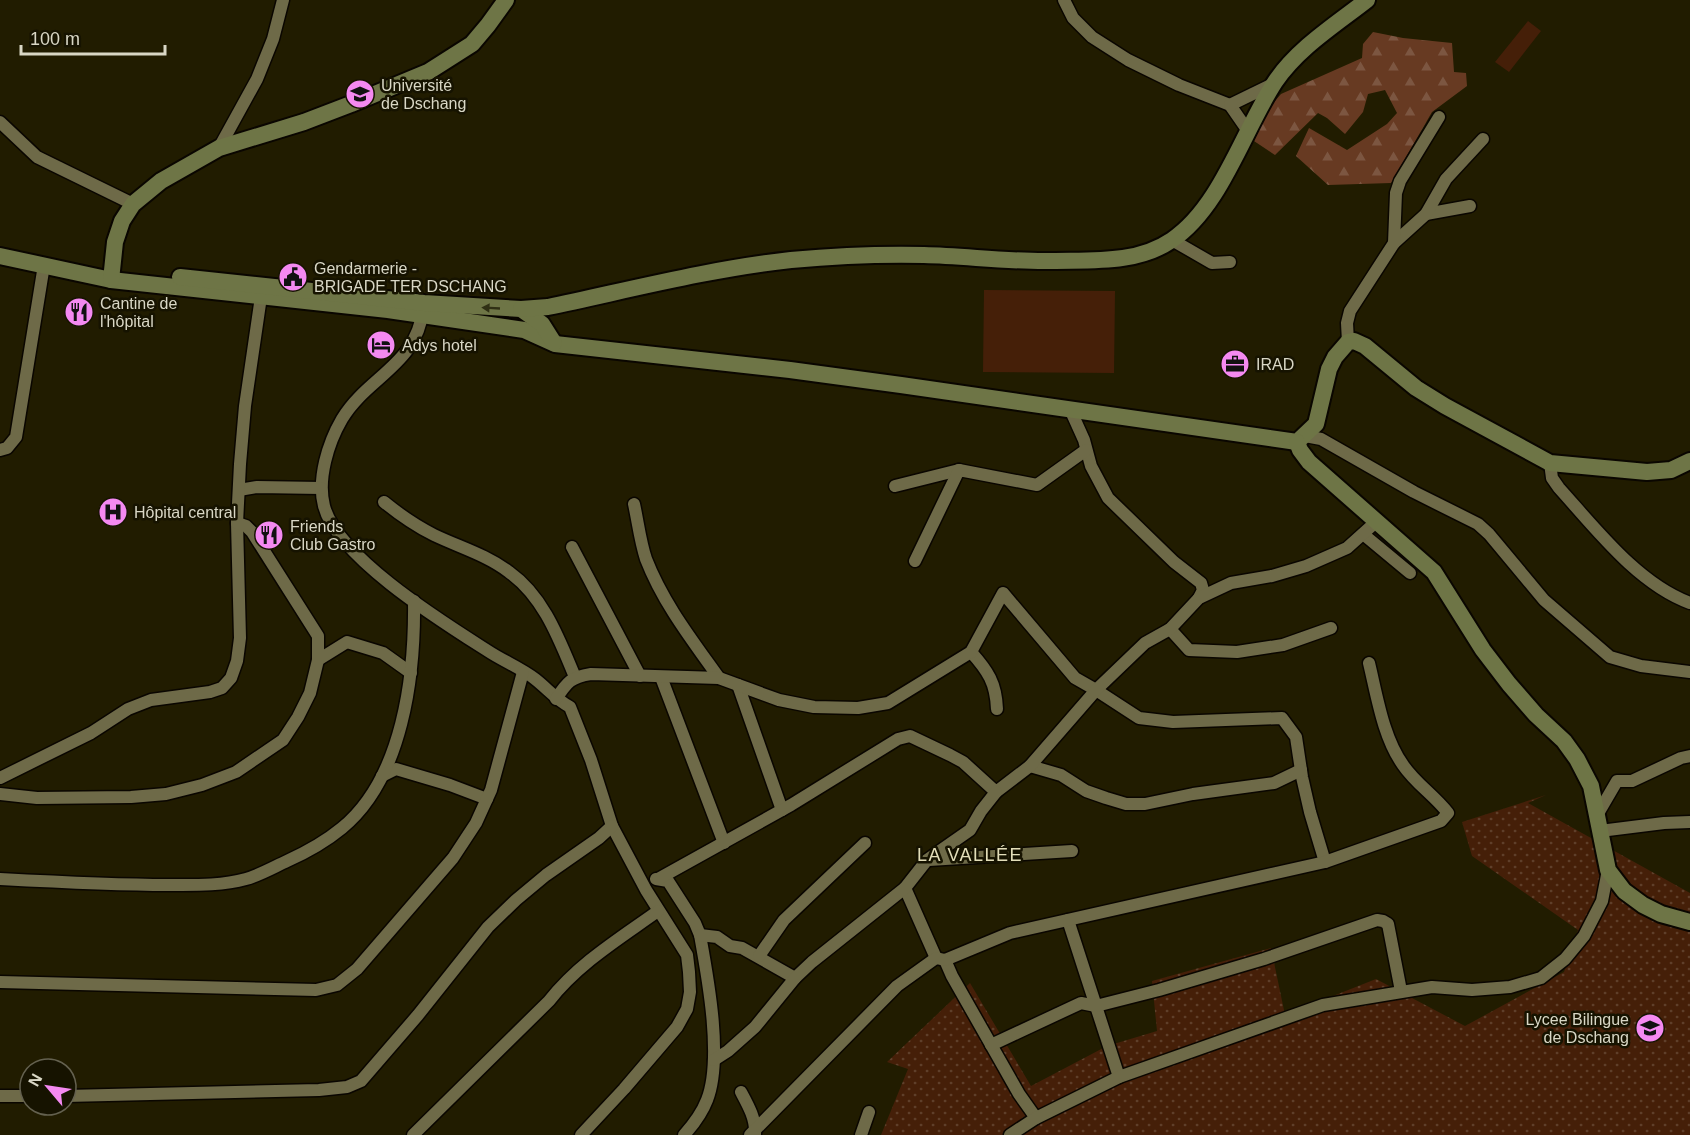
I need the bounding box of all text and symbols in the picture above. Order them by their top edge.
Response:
scale bar [21,18,165,56]
text: 100 m [30,29,80,49]
place label: Université de Dschang [381,77,466,112]
school or university icon: Université de Dschang [344,78,376,110]
place label: Gendarmerie - BRIGADE TER DSCHANG [314,260,507,295]
public building icon: Gendarmerie - BRIGADE TER DSCHANG [277,261,309,293]
place label: Cantine de l'hôpital [100,295,177,330]
restaurant icon: Cantine de l'hôpital [63,296,95,328]
one-way arrow [482,304,501,313]
hotel icon: Adys hotel [365,329,397,361]
place label: Adys hotel [402,337,477,354]
office icon: IRAD [1219,348,1251,380]
place label: IRAD [1256,356,1294,373]
hospital icon: Hôpital central [97,496,129,528]
place label: Hôpital central [134,504,236,521]
place label: Friends Club Gastro [290,518,375,553]
restaurant icon: Friends Club Gastro [253,519,285,551]
district label: LA VALLÉE [917,845,1023,865]
place label: Lycee Bilingue de Dschang [1526,1011,1629,1046]
school or university icon: Lycee Bilingue de Dschang [1634,1012,1666,1044]
north arrow [18,1057,78,1117]
text: N [25,1071,46,1089]

